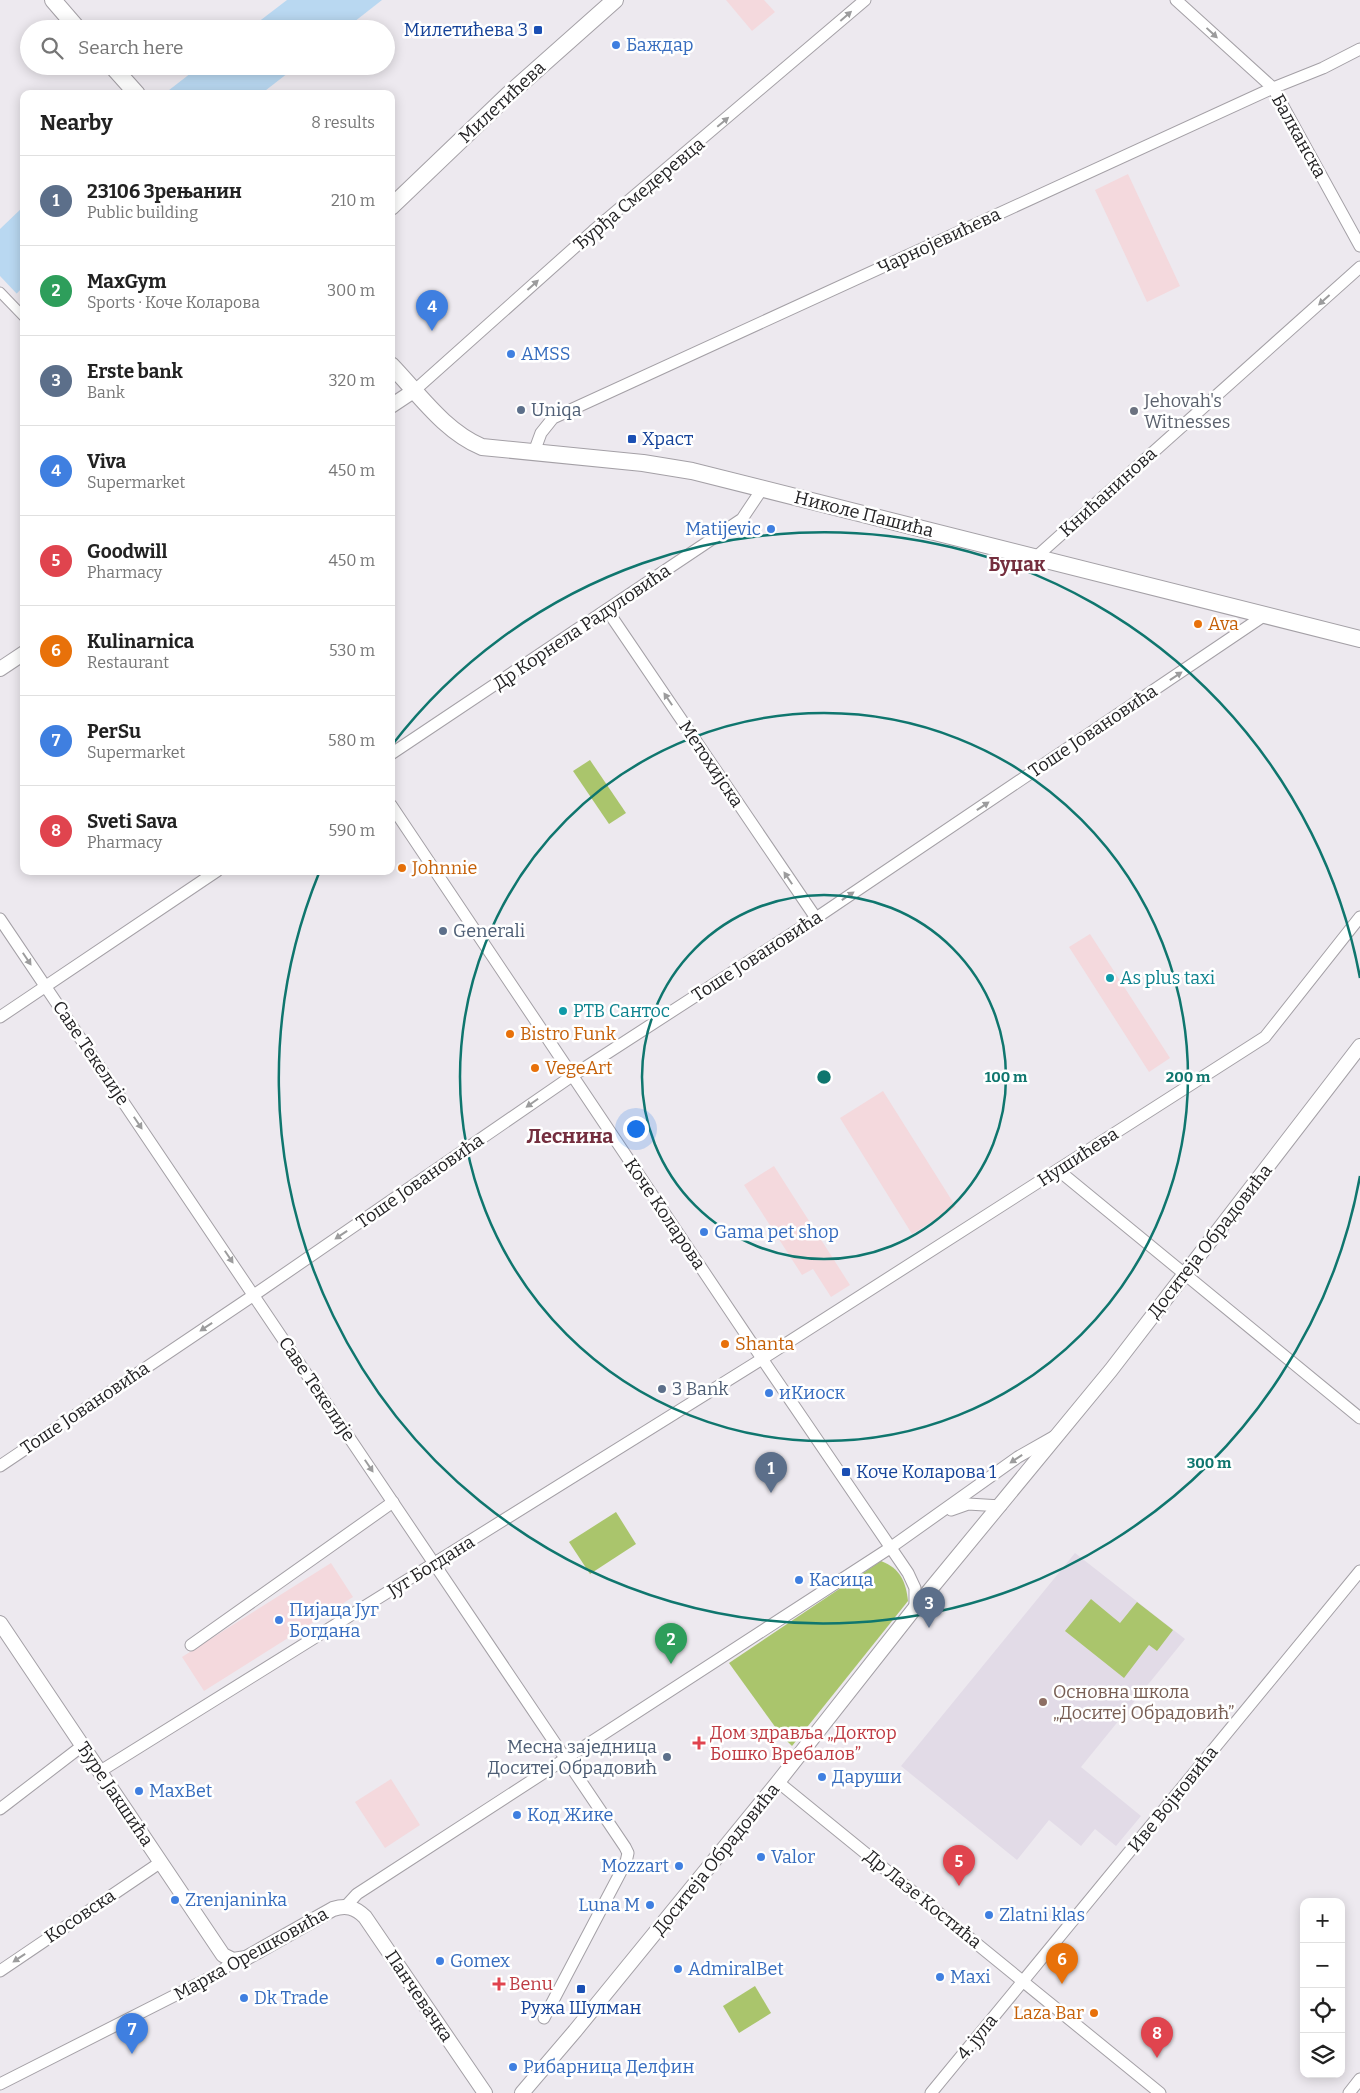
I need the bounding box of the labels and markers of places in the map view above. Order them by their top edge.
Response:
place label: Милетићева 3 [404,19,528,41]
marker: Милетићева 3 [532,24,544,36]
place label: Баждар [626,34,694,56]
marker: Баждар [610,39,622,51]
pin: 4 [416,290,448,331]
place label: AMSS [521,343,571,365]
marker: AMSS [505,348,517,360]
place label: Jehovah's Witnesses [1143,390,1230,433]
place label: Uniqa [531,399,582,421]
marker: Uniqa [515,404,527,416]
marker: Jehovah's Witnesses [1128,405,1140,417]
place label: Храст [642,428,693,450]
marker: Храст [626,433,638,445]
place label: Matijevic [685,518,761,540]
marker: Matijevic [765,523,777,535]
place label: Ava [1208,613,1239,635]
marker: Ava [1192,618,1204,630]
place label: Johnnie [411,857,477,879]
marker: Johnnie [396,862,408,874]
place label: Generali [453,920,525,942]
marker: Generali [437,925,449,937]
place label: As plus taxi [1120,967,1215,989]
marker: As plus taxi [1104,972,1116,984]
place label: РТВ Сантос [573,1000,670,1022]
marker: РТВ Сантос [557,1005,569,1017]
place label: Bistro Funk [520,1023,617,1045]
marker: Bistro Funk [504,1028,516,1040]
place label: VegeArt [545,1057,613,1079]
marker: VegeArt [529,1062,541,1074]
centre of rings [815,1068,833,1086]
place label: Gama pet shop [714,1221,839,1243]
marker: Gama pet shop [698,1226,710,1238]
place label: Shanta [735,1333,795,1355]
marker: Shanta [719,1338,731,1350]
place label: 3 Bank [672,1378,729,1400]
place label: иКиоск [779,1382,846,1404]
marker: 3 Bank [656,1383,668,1395]
marker: иКиоск [763,1387,775,1399]
pin: 1 [755,1452,787,1493]
place label: Коче Коларова 1 [856,1461,997,1483]
marker: Коче Коларова 1 [840,1466,852,1478]
place label: Касица [809,1569,874,1591]
marker: Касица [793,1574,805,1586]
pin: 3 [913,1587,945,1628]
place label: Пијаца Југ Богдана [289,1599,379,1642]
marker: Пијаца Југ Богдана [273,1614,285,1626]
pin: 2 [655,1623,687,1664]
place label: Основна школа „Доситеј Обрадовић” [1053,1681,1235,1724]
marker: Основна школа „Доситеј Обрадовић” [1037,1696,1049,1708]
place label: Дом здравља „Доктор Бошко Вребалов” [710,1722,897,1765]
place label: Месна заједница Доситеј Обрадовић [488,1736,657,1779]
marker: Дом здравља „Доктор Бошко Вребалов” [692,1736,706,1750]
marker: Месна заједница Доситеј Обрадовић [661,1751,673,1763]
place label: Даруши [832,1766,902,1788]
marker: Даруши [816,1771,828,1783]
place label: MaxBet [149,1780,213,1802]
marker: MaxBet [133,1785,145,1797]
place label: Код Жике [527,1804,613,1826]
marker: Код Жике [511,1809,523,1821]
pin: 5 [943,1845,975,1886]
place label: Valor [771,1846,815,1868]
marker: Valor [755,1851,767,1863]
place label: Mozzart [601,1855,669,1877]
marker: Mozzart [673,1860,685,1872]
place label: Zrenjaninka [185,1889,287,1911]
marker: Zrenjaninka [169,1894,181,1906]
place label: Luna M [578,1894,640,1916]
marker: Luna M [644,1899,656,1911]
place label: Zlatni klas [999,1904,1085,1926]
marker: Zlatni klas [983,1909,995,1921]
pin: 6 [1046,1943,1078,1984]
place label: Gomex [450,1950,510,1972]
marker: Gomex [434,1955,446,1967]
place label: AdmiralBet [688,1958,784,1980]
marker: AdmiralBet [672,1963,684,1975]
place label: Maxi [950,1966,991,1988]
marker: Maxi [934,1971,946,1983]
place label: Benu [509,1973,553,1995]
marker: Benu [493,1978,505,1990]
marker: Ружа Шулман [575,1983,587,1995]
place label: Dk Trade [254,1987,328,2009]
marker: Dk Trade [238,1992,250,2004]
place label: Ружа Шулман [521,1997,642,2019]
place label: Laza Bar [1013,2002,1084,2024]
marker: Laza Bar [1088,2007,1100,2019]
pin: 7 [116,2013,148,2054]
pin: 8 [1141,2017,1173,2058]
place label: Рибарница Делфин [523,2056,695,2078]
marker: Рибарница Делфин [507,2061,519,2073]

